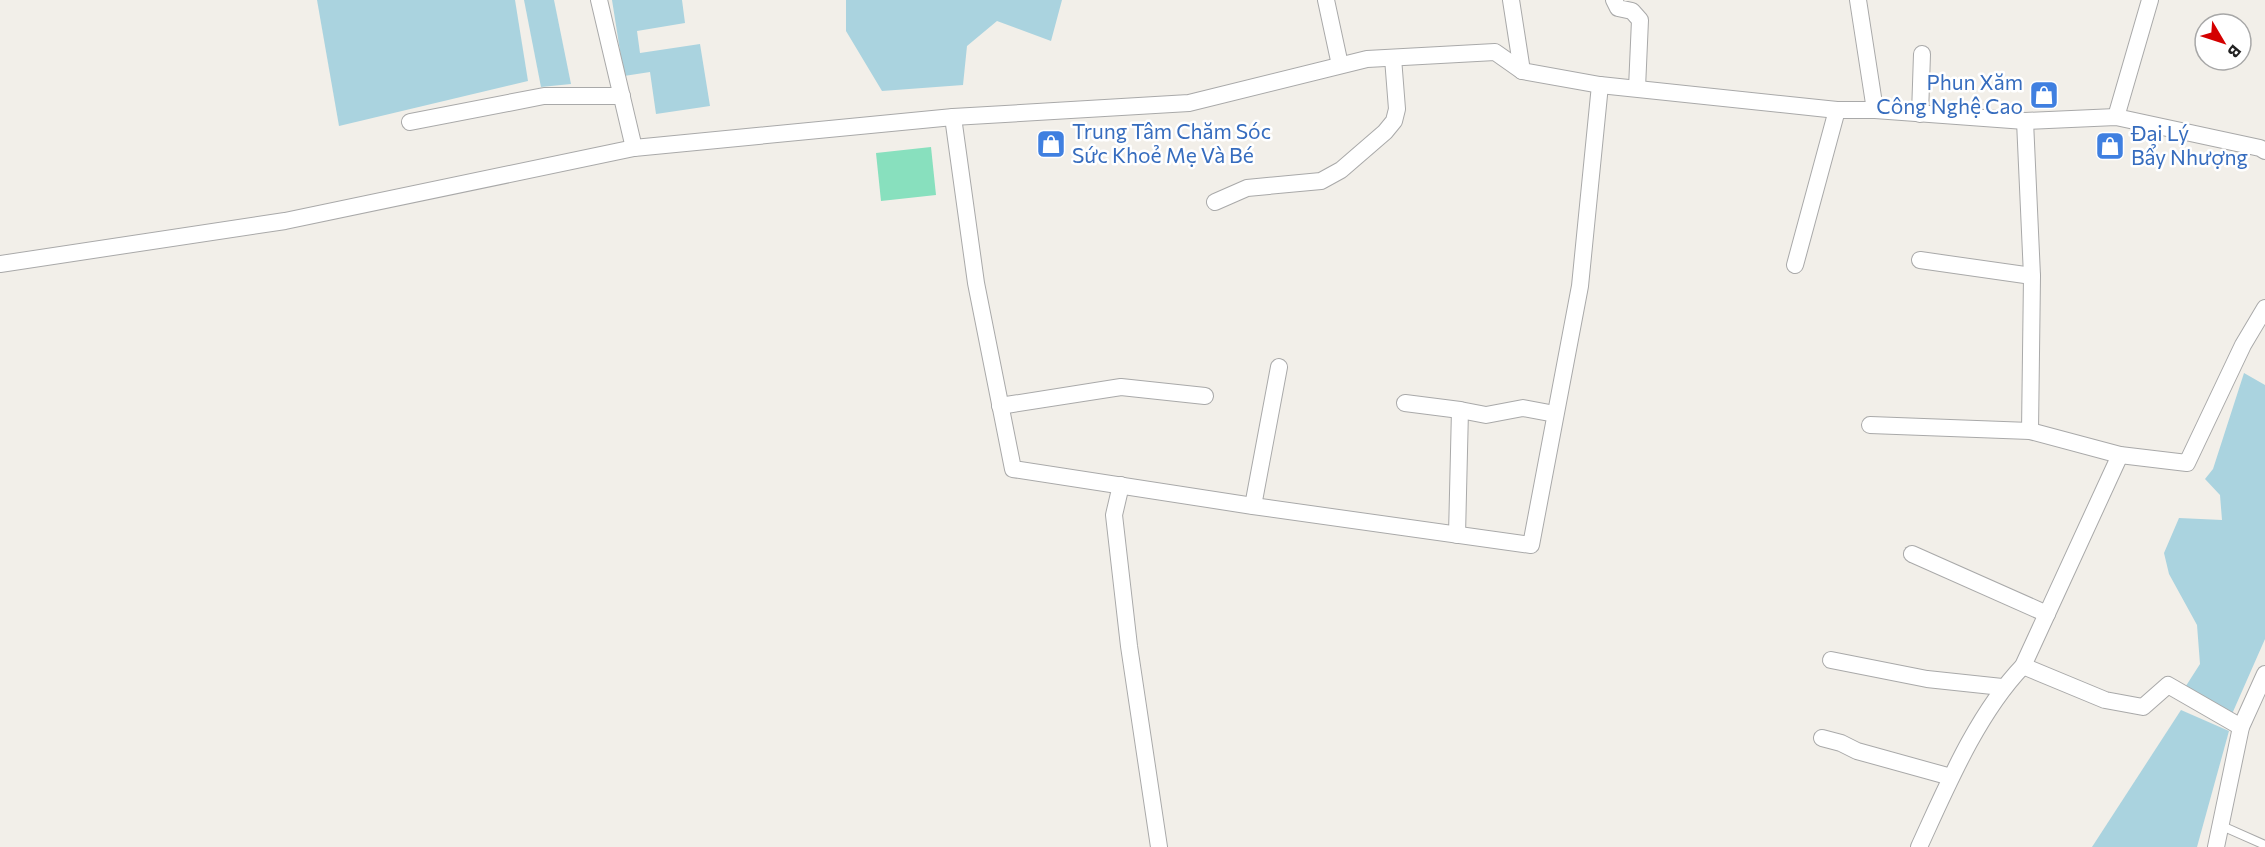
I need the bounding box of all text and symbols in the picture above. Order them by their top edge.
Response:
north arrow [2193,12,2253,72]
text: B [2224,42,2246,62]
place label: Phun Xăm Công Nghệ Cao [1876,69,2023,118]
shop icon: Phun Xăm Công Nghệ Cao [2028,79,2060,111]
place label: Trung Tâm Chăm Sóc Sức Khoẻ Mẹ Và Bé [1072,118,1271,167]
place label: Đại Lý Bẩy Nhượng [2130,120,2248,169]
shop icon: Trung Tâm Chăm Sóc Sức Khoẻ Mẹ Và Bé [1035,128,1067,160]
shop icon: Đại Lý Bẩy Nhượng [2094,130,2126,162]

